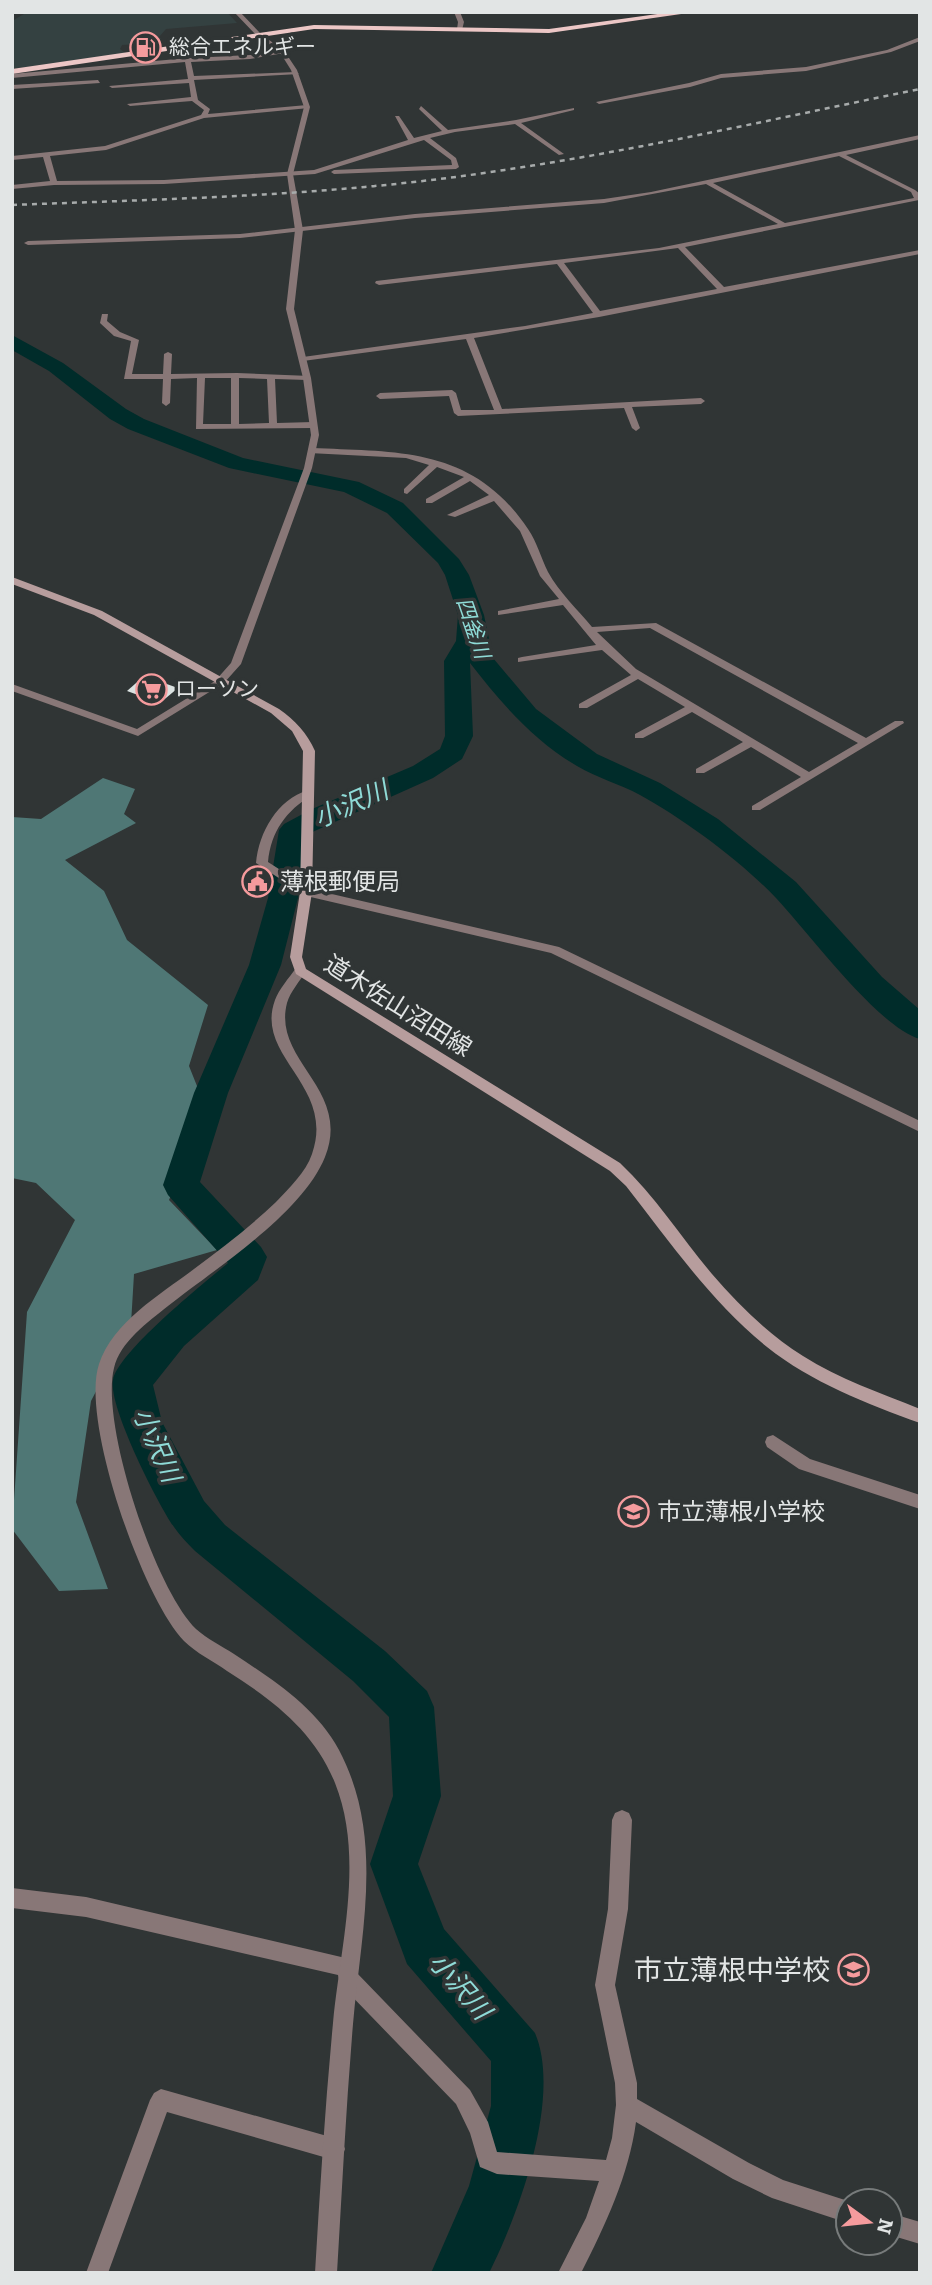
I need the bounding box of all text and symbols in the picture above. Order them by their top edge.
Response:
fuel station icon: 総合エネルギー [129,30,163,64]
place label: 総合エネルギー [169,34,316,60]
water label: 四釜川 [450,594,496,664]
supermarket icon: ローソン [135,672,169,706]
place label: ローソン [175,676,259,702]
water label: 小沢川 [309,773,396,834]
public building icon: 薄根郵便局 [240,865,274,899]
place label: 薄根郵便局 [280,868,400,896]
street label: 道木佐山沼田線 [319,950,477,1062]
water label: 小沢川 [127,1403,188,1490]
school or university icon: 市立薄根小学校 [617,1495,651,1529]
place label: 市立薄根小学校 [657,1498,825,1526]
water label: 小沢川 [422,1947,499,2028]
school or university icon: 市立薄根中学校 [836,1953,870,1987]
place label: 市立薄根中学校 [634,1954,830,1987]
north arrow [834,2187,904,2257]
text: N [872,2216,898,2237]

